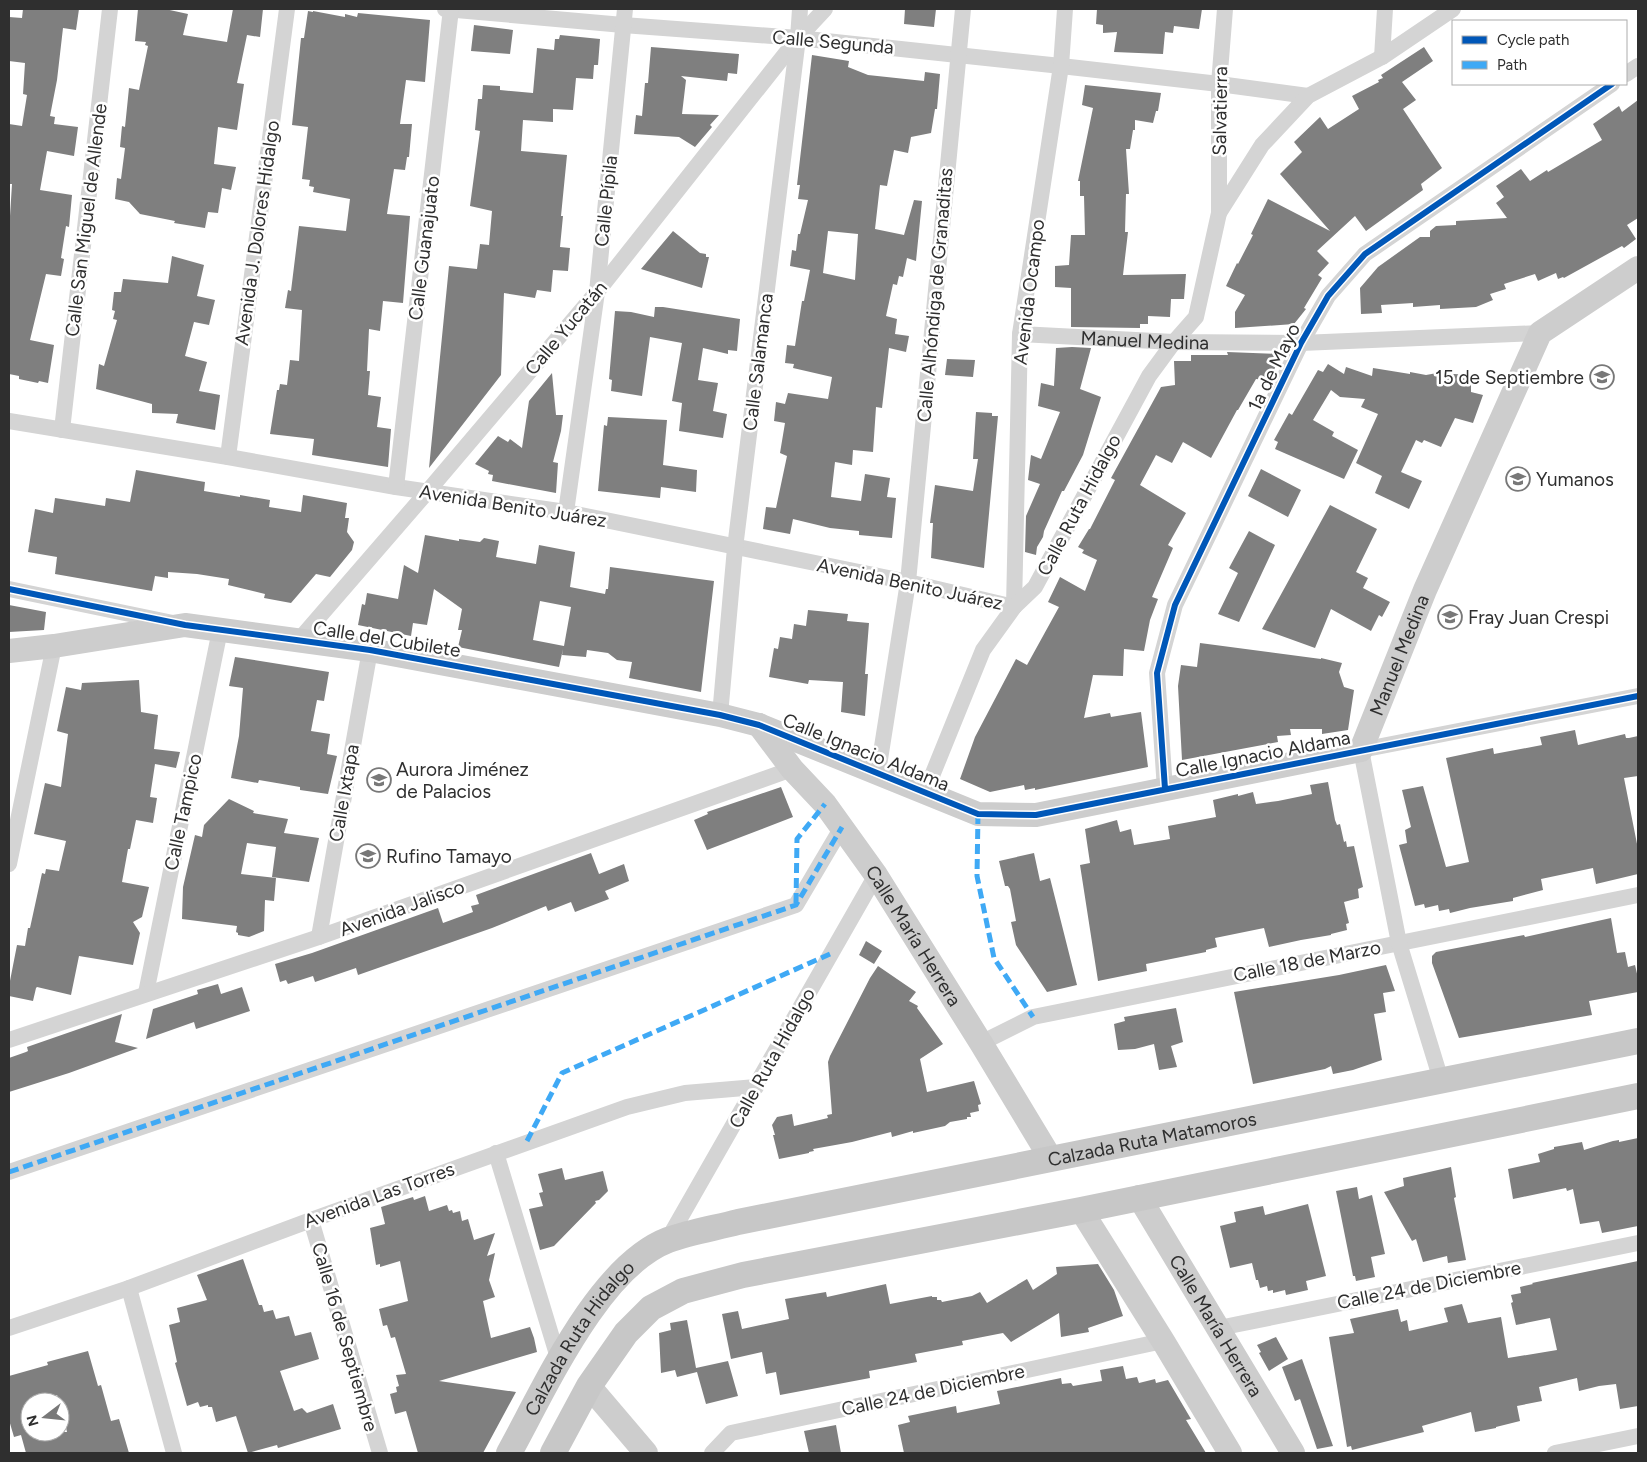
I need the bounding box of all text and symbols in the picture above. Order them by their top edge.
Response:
legend [1452,20,1627,85]
street label: Calle Segunda [771,25,895,59]
text: Cycle path [1497,31,1569,49]
text: Path [1497,56,1527,74]
street label: Salvatierra [1208,66,1232,156]
street label: Calle San Miguel de Allende [60,102,112,338]
street label: Avenida J. Dolores Hidalgo [230,119,284,347]
street label: Calle Pípila [590,154,622,248]
street label: Calle Alhóndiga de Granaditas [912,167,958,423]
street label: Calle Guanajuato [404,174,444,322]
street label: Avenida Ocampo [1009,218,1049,366]
street label: Calle Yucatán [520,276,612,380]
street label: Calle Salamanca [738,292,778,432]
street label: 1a de Mayo [1243,319,1305,415]
street label: Manuel Medina [1080,326,1209,354]
school or university icon: 15 de Septiembre [1589,364,1615,390]
place label: 15 de Septiembre [1435,366,1584,389]
street label: Calle Ruta Hidalgo [1032,430,1126,580]
school or university icon: Yumanos [1505,466,1531,492]
place label: Yumanos [1536,468,1614,491]
street label: Avenida Benito Juárez [418,480,608,532]
street label: Avenida Benito Juárez [815,553,1005,615]
street label: Manuel Medina [1364,591,1434,719]
school or university icon: Fray Juan Crespi [1437,604,1463,630]
place label: Fray Juan Crespi [1468,606,1609,629]
street label: Calle del Cubilete [312,616,462,662]
street label: Calle Ignacio Aldama [779,708,953,796]
street label: Calle Ignacio Aldama [1174,726,1352,782]
street label: Calle Ixtapa [324,742,364,844]
street label: Calle Tampico [159,751,207,873]
place label: Aurora Jiménez de Palacios [396,758,529,803]
school or university icon: Aurora Jiménez de Palacios [366,767,392,793]
school or university icon: Rufino Tamayo [355,843,381,869]
place label: Rufino Tamayo [386,845,512,868]
street label: Calle María Herrera [861,861,967,1010]
street label: Avenida Jalisco [336,875,468,941]
street label: Calle 18 de Marzo [1231,935,1383,987]
street label: Calle Ruta Hidalgo [724,984,820,1132]
street label: Calzada Ruta Matamoros [1046,1107,1258,1171]
street label: Avenida Las Torres [300,1157,458,1233]
street label: Calle 16 de Septiembre [307,1240,383,1434]
street label: Calle María Herrera [1165,1250,1268,1401]
street label: Calzada Ruta Hidalgo [519,1255,639,1420]
street label: Calle 24 de Diciembre [1335,1256,1523,1314]
street label: Calle 24 de Diciembre [839,1359,1027,1421]
north arrow [20,1392,70,1442]
text: N [23,1413,43,1428]

